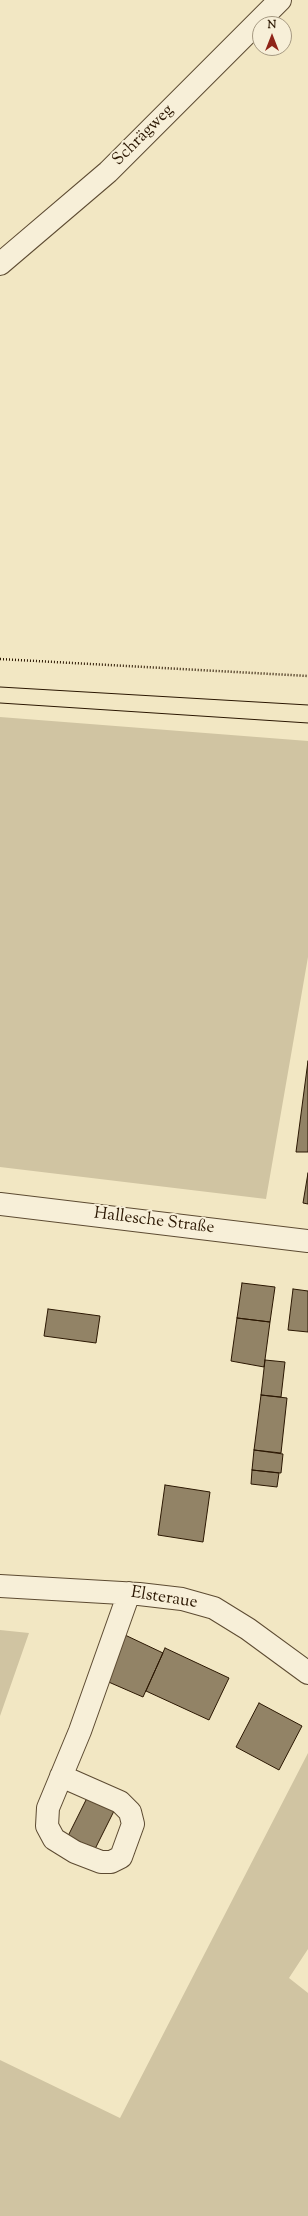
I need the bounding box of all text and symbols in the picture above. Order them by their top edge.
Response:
north arrow [252,16,292,56]
text: N [268,17,276,33]
street label: Schrägweg [109,101,179,171]
street label: Hallesche Straße [93,1204,215,1240]
street label: Elsteraue [129,1584,199,1614]

